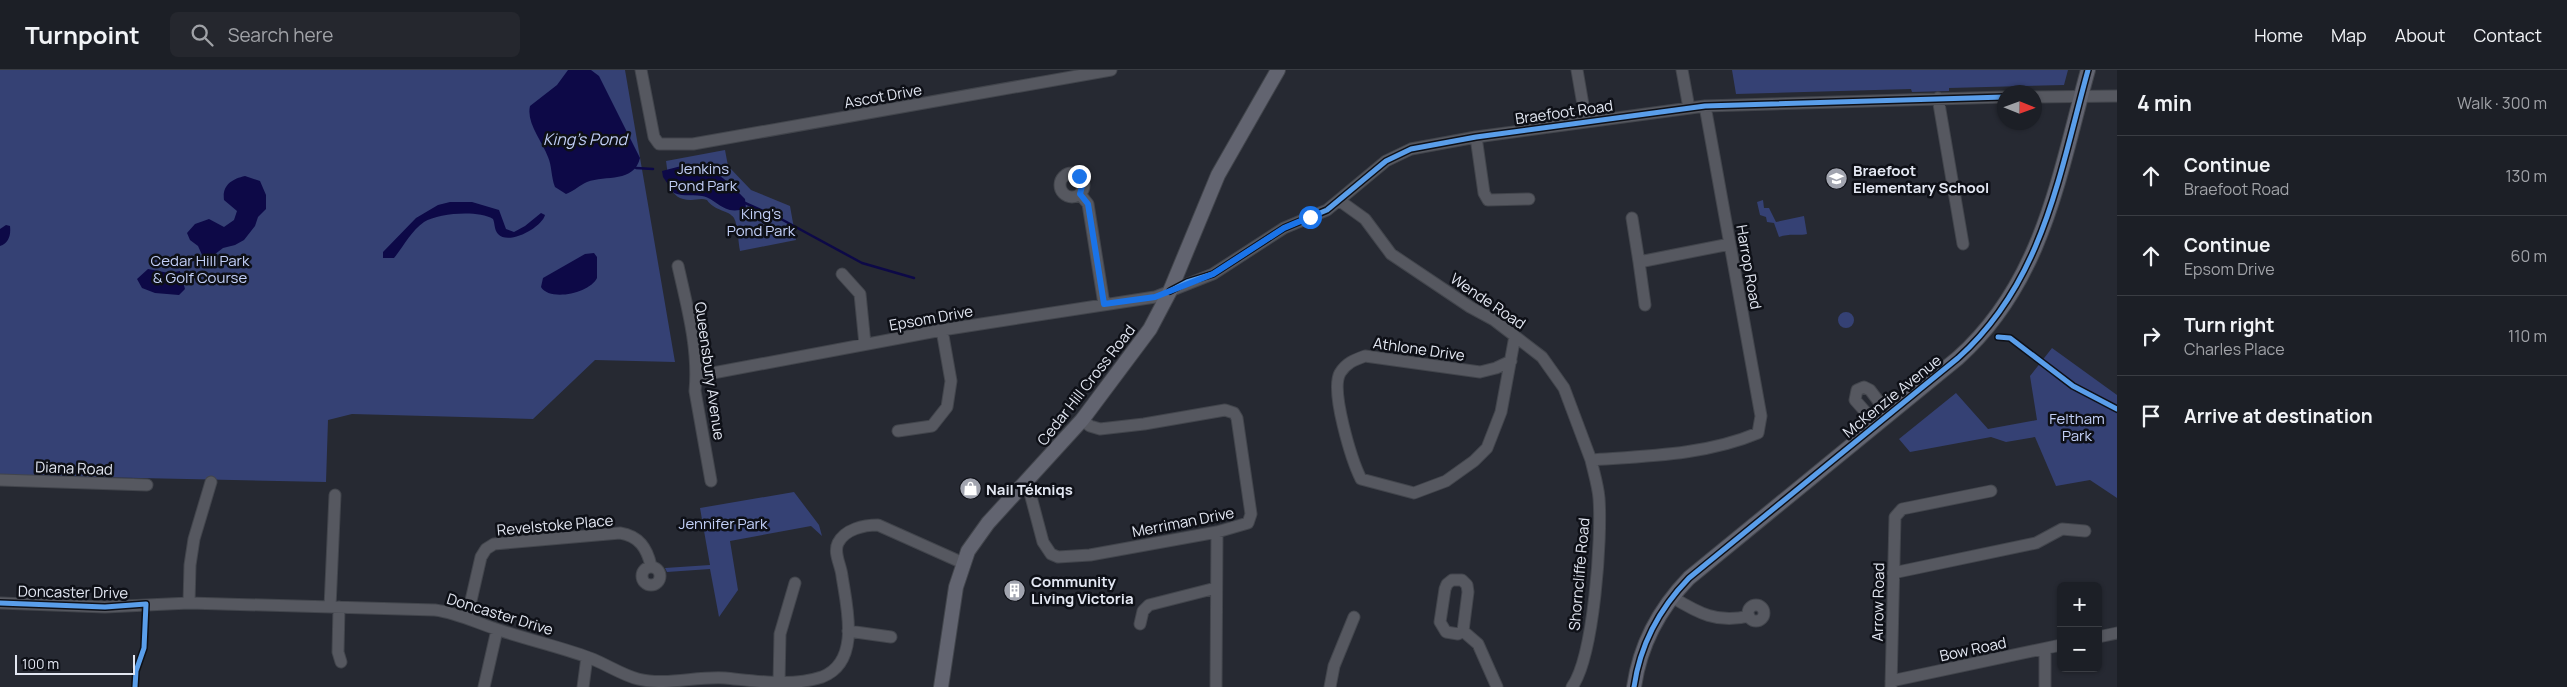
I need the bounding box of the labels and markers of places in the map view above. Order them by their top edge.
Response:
place label: Braefoot Elementary School [1853,160,1989,198]
school or university icon: Braefoot Elementary School [1825,167,1849,191]
shop icon: Nail Tékniqs [958,477,982,501]
place label: Nail Tékniqs [986,479,1073,500]
place label: Community Living Victoria [1031,571,1134,609]
building icon: Community Living Victoria [1003,578,1027,602]

